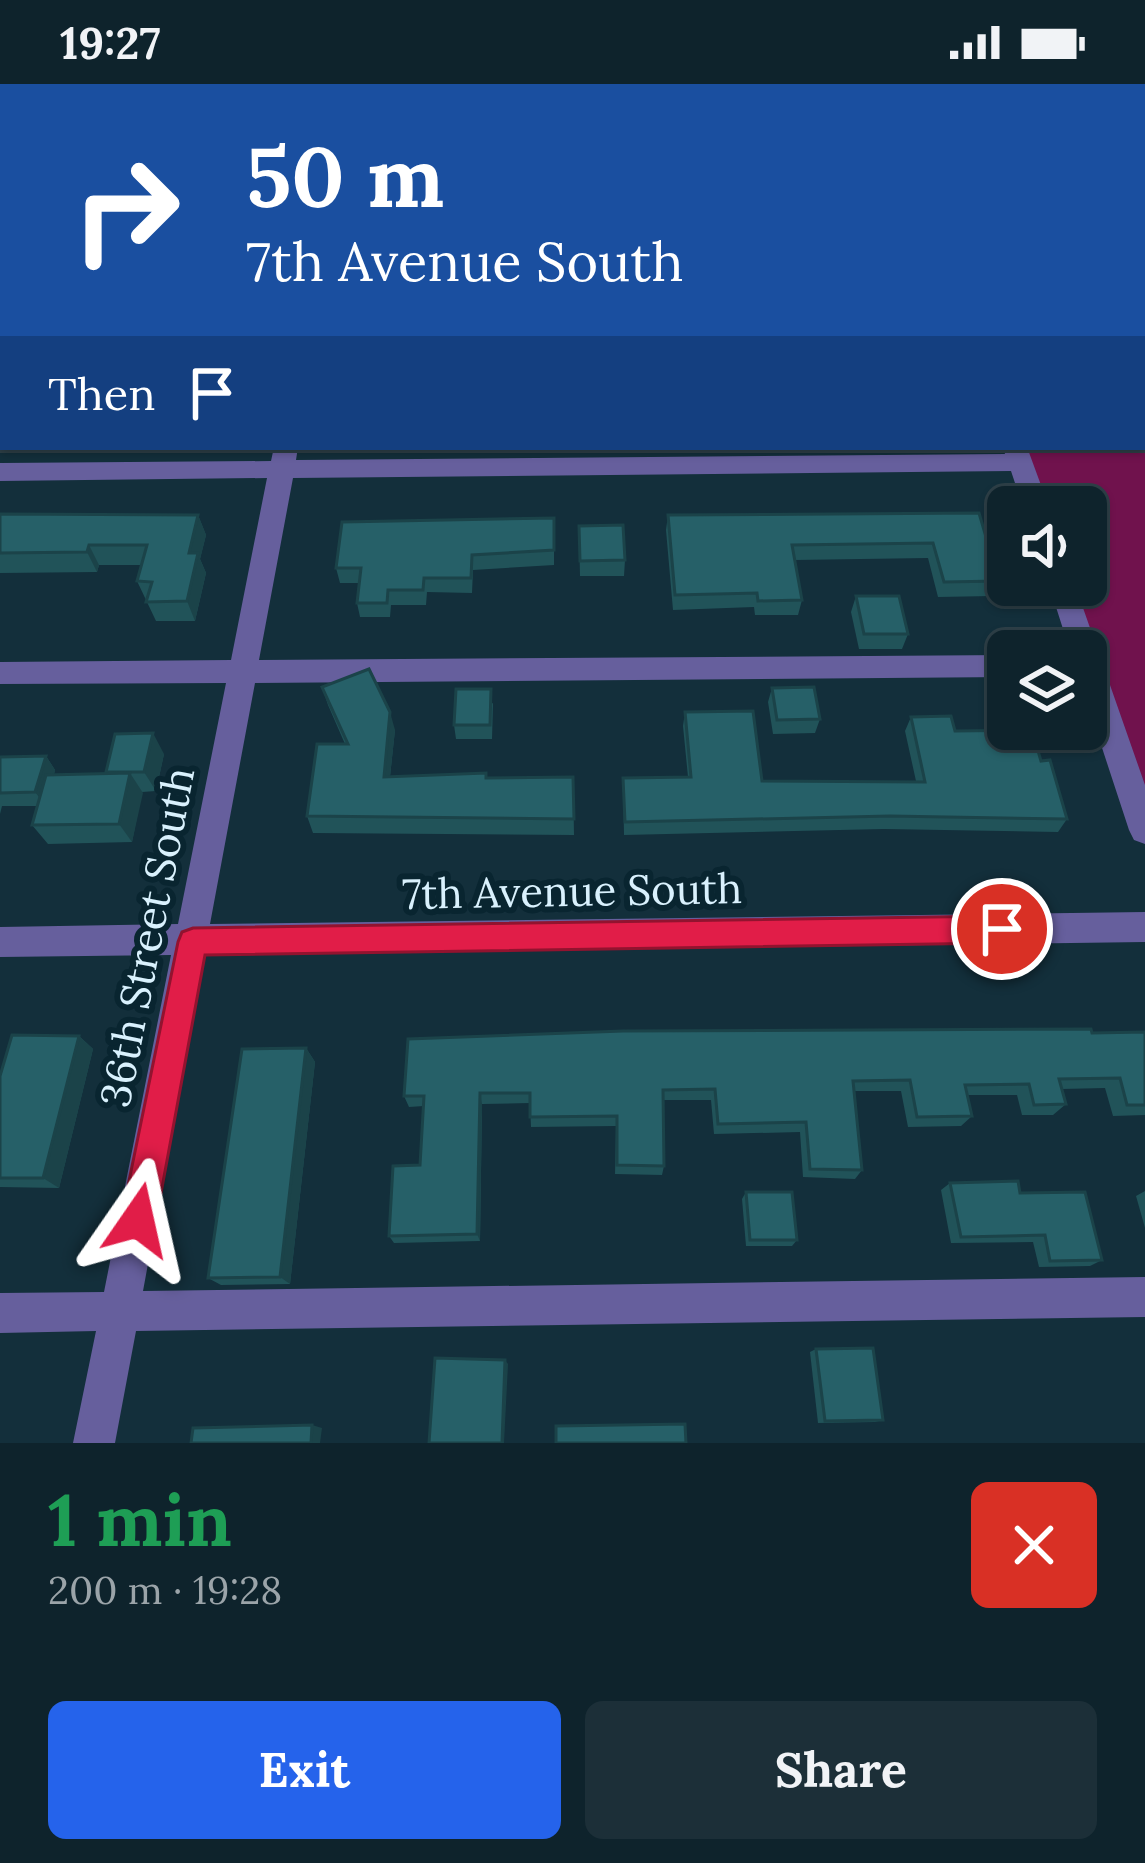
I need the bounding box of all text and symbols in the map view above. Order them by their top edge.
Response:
text: 19:27 [60,14,161,71]
text: 50 m [246,122,444,230]
icon: right [48,132,204,288]
text: 7th Avenue South [246,227,684,296]
icon: arrive [179,360,245,426]
text: Then [48,365,155,422]
map controls [987,486,1107,750]
button: sound [987,486,1107,606]
button: layers [987,630,1107,750]
street label: 36th Street South [88,762,206,1112]
street label: 7th Avenue South [401,861,743,921]
pin [951,878,1053,980]
icon: arrive [969,896,1035,962]
position arrow [75,1157,201,1283]
text: 1 min [48,1474,232,1566]
button: close [971,1482,1097,1608]
text: 200 m · 19:28 [48,1565,282,1615]
button: Exit [48,1701,561,1839]
button: Share [585,1701,1097,1839]

